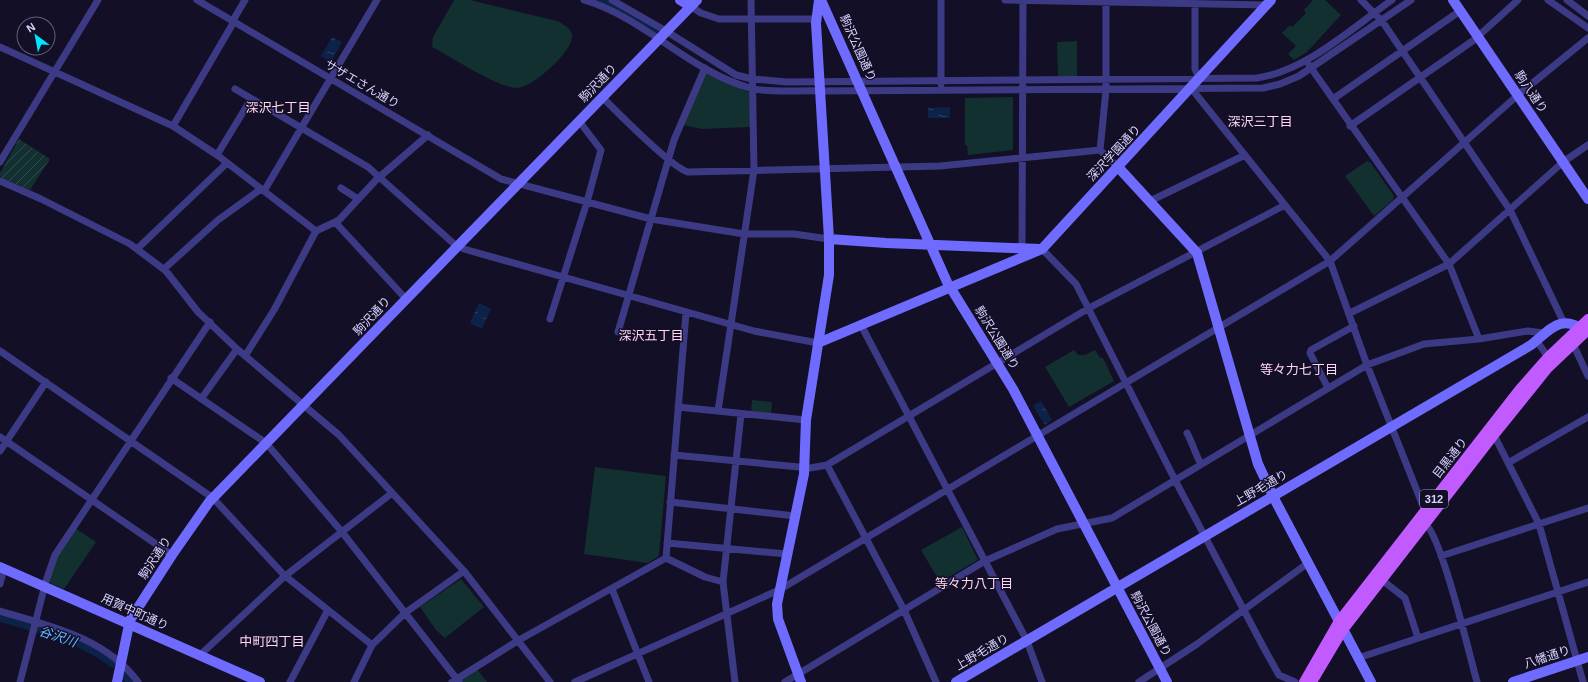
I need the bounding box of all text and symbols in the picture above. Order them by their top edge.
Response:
street label: 駒沢公園通り [837,12,879,84]
north arrow [16,16,56,56]
text: N [24,20,37,35]
street label: サザエさん通り [322,57,402,111]
street label: 駒沢通り [576,61,620,105]
street label: 駒八通り [1512,68,1550,116]
district label: 深沢七丁目 [245,100,311,115]
district label: 深沢三丁目 [1227,114,1293,129]
street label: 深沢学園通り [1084,122,1144,184]
street label: 駒沢通り [351,294,393,338]
street label: 駒沢公園通り [972,304,1022,372]
district label: 深沢五丁目 [618,328,684,343]
district label: 等々力七丁目 [1260,362,1338,377]
street label: 目黒通り [1430,435,1470,481]
street label: 上野毛通り [1232,467,1290,509]
road number: 312 [1420,490,1448,508]
street label: 駒沢通り [136,534,174,582]
district label: 等々力八丁目 [935,576,1013,591]
street label: 駒沢公園通り [1128,589,1174,659]
street label: 用賀中町通り [99,591,171,633]
water label: 谷沢川 [37,623,81,651]
street label: 上野毛通り [953,631,1011,673]
district label: 中町四丁目 [239,634,305,649]
street label: 八幡通り [1522,643,1572,671]

